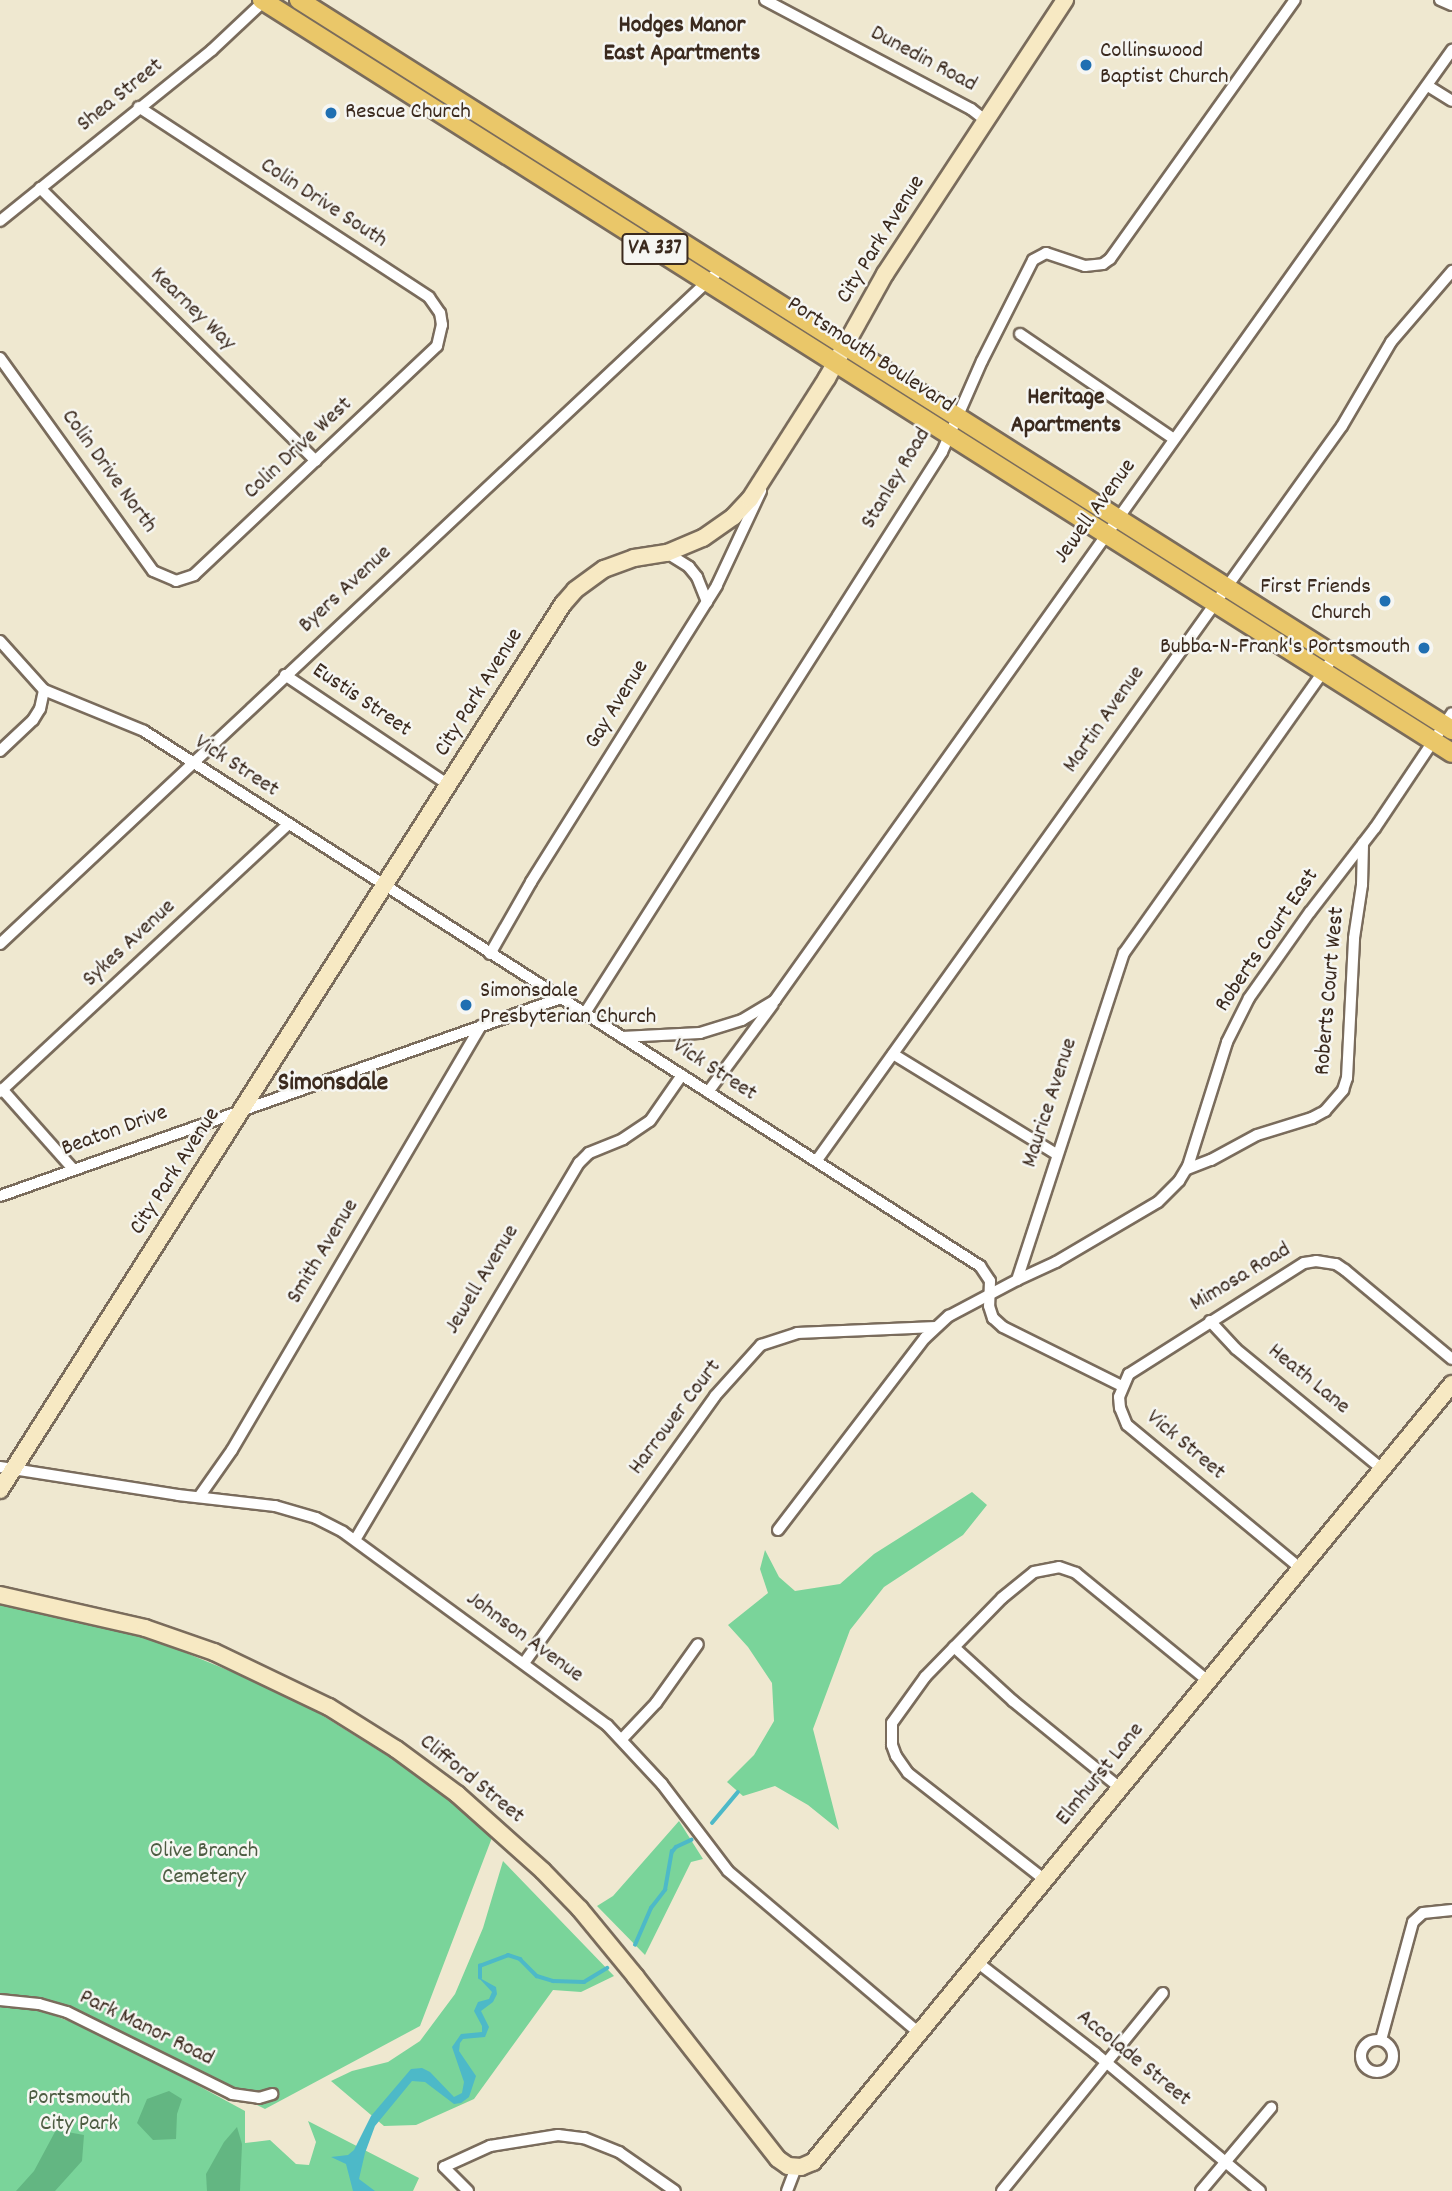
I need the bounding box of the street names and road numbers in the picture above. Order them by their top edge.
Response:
street label: Dunedin Road [865,20,981,100]
street label: Shea Street [72,53,170,139]
street label: Colin Drive South [254,153,392,255]
street label: City Park Avenue [832,171,932,309]
road number: VA 337 [620,232,690,266]
street label: Kearney Way [143,262,241,358]
street label: Portsmouth Boulevard [781,292,959,420]
street label: Colin Drive West [239,392,359,506]
street label: Colin Drive North [54,405,162,539]
street label: Stanley Road [856,423,938,535]
street label: Jewell Avenue [1049,454,1143,570]
street label: Byers Avenue [294,540,398,640]
street label: City Park Avenue [430,624,530,762]
street label: Gay Avenue [580,655,656,755]
street label: Eustis Street [306,658,416,744]
street label: Martin Avenue [1058,661,1152,779]
street label: Vick Street [189,730,283,804]
street label: Roberts Court East [1210,864,1326,1018]
street label: Sykes Avenue [78,894,182,994]
street label: Roberts Court West [1310,906,1352,1076]
street label: Vick Street [667,1034,761,1108]
street label: Maurice Avenue [1017,1035,1085,1171]
street label: Beaton Drive [58,1100,172,1164]
street label: City Park Avenue [125,1103,227,1241]
street label: Smith Avenue [282,1195,366,1309]
street label: Jewell Avenue [440,1220,526,1340]
street label: Mimosa Road [1186,1237,1296,1319]
street label: Heath Lane [1261,1338,1355,1422]
street label: Harrower Court [624,1355,728,1481]
street label: Vick Street [1140,1405,1230,1487]
street label: Johnson Avenue [460,1586,588,1690]
street label: Elmhurst Lane [1051,1718,1151,1832]
street label: Clifford Street [413,1729,529,1831]
street label: Park Manor Road [74,1985,218,2073]
street label: Accolade Street [1070,2004,1196,2114]

